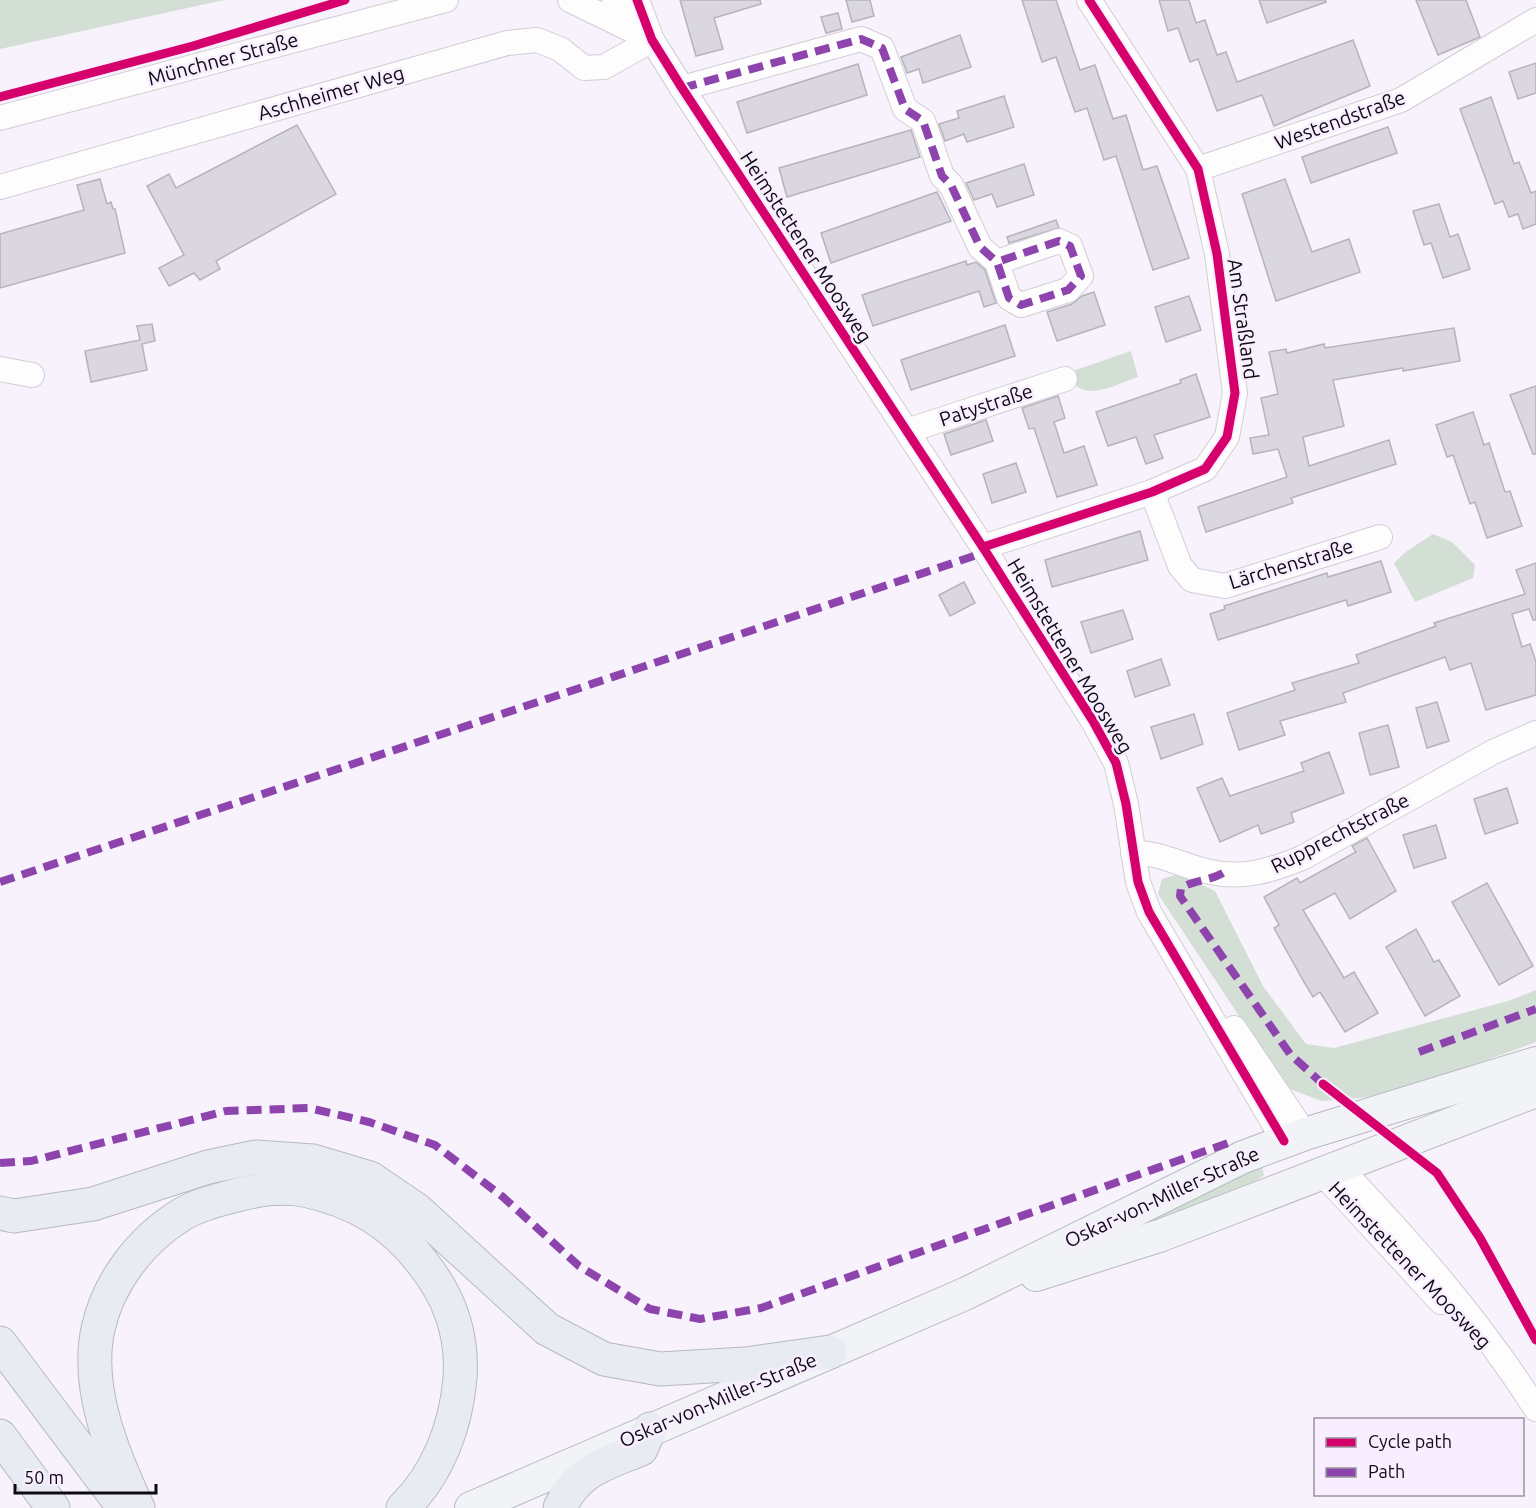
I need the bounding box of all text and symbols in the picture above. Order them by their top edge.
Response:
street label: Münchner Straße [145,27,301,90]
street label: Aschheimer Weg [255,61,407,124]
street label: Westendstraße [1271,85,1408,154]
street label: Heimstettener Moosweg [736,147,877,347]
street label: Am Straßland [1224,257,1263,381]
street label: Patystraße [936,379,1036,430]
street label: Lärchenstraße [1226,534,1356,593]
street label: Heimstettener Moosweg [1003,554,1138,757]
street label: Rupprechtstraße [1267,788,1413,877]
street label: Oskar-von-Miller-Straße [1061,1141,1263,1252]
street label: Heimstettener Moosweg [1324,1176,1496,1353]
street label: Oskar-von-Miller-Straße [616,1347,820,1452]
legend [1314,1418,1524,1496]
text: Cycle path [1368,1431,1452,1451]
scale bar [15,1457,156,1495]
text: Path [1368,1461,1405,1481]
text: 50 m [24,1467,64,1487]

